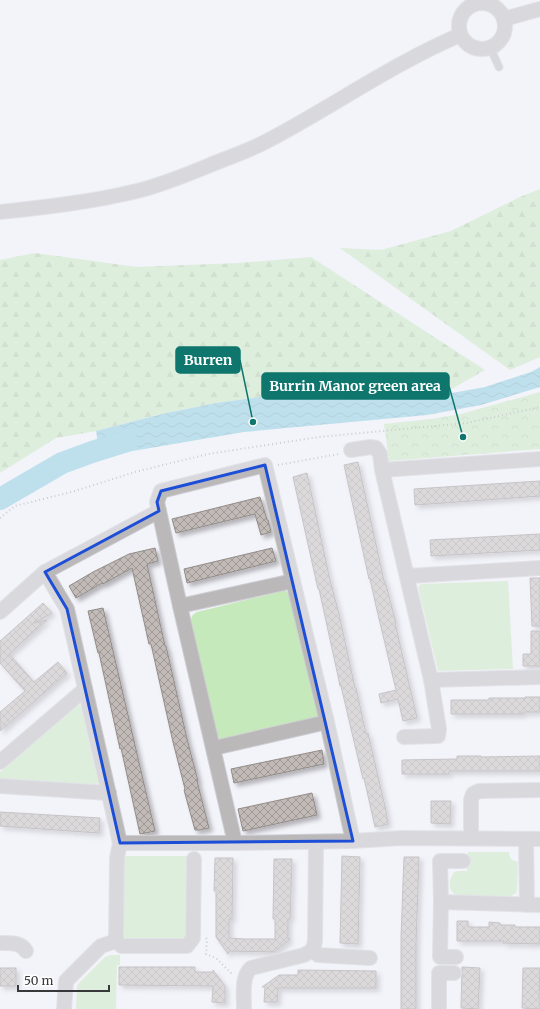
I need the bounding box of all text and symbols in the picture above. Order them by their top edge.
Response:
callout: Burren [176,347,240,373]
text: Burren [184,351,233,369]
callout: Burrin Manor green area [262,373,449,399]
text: Burrin Manor green area [269,377,441,395]
scale bar [18,967,109,993]
text: 50 m [24,973,53,988]

